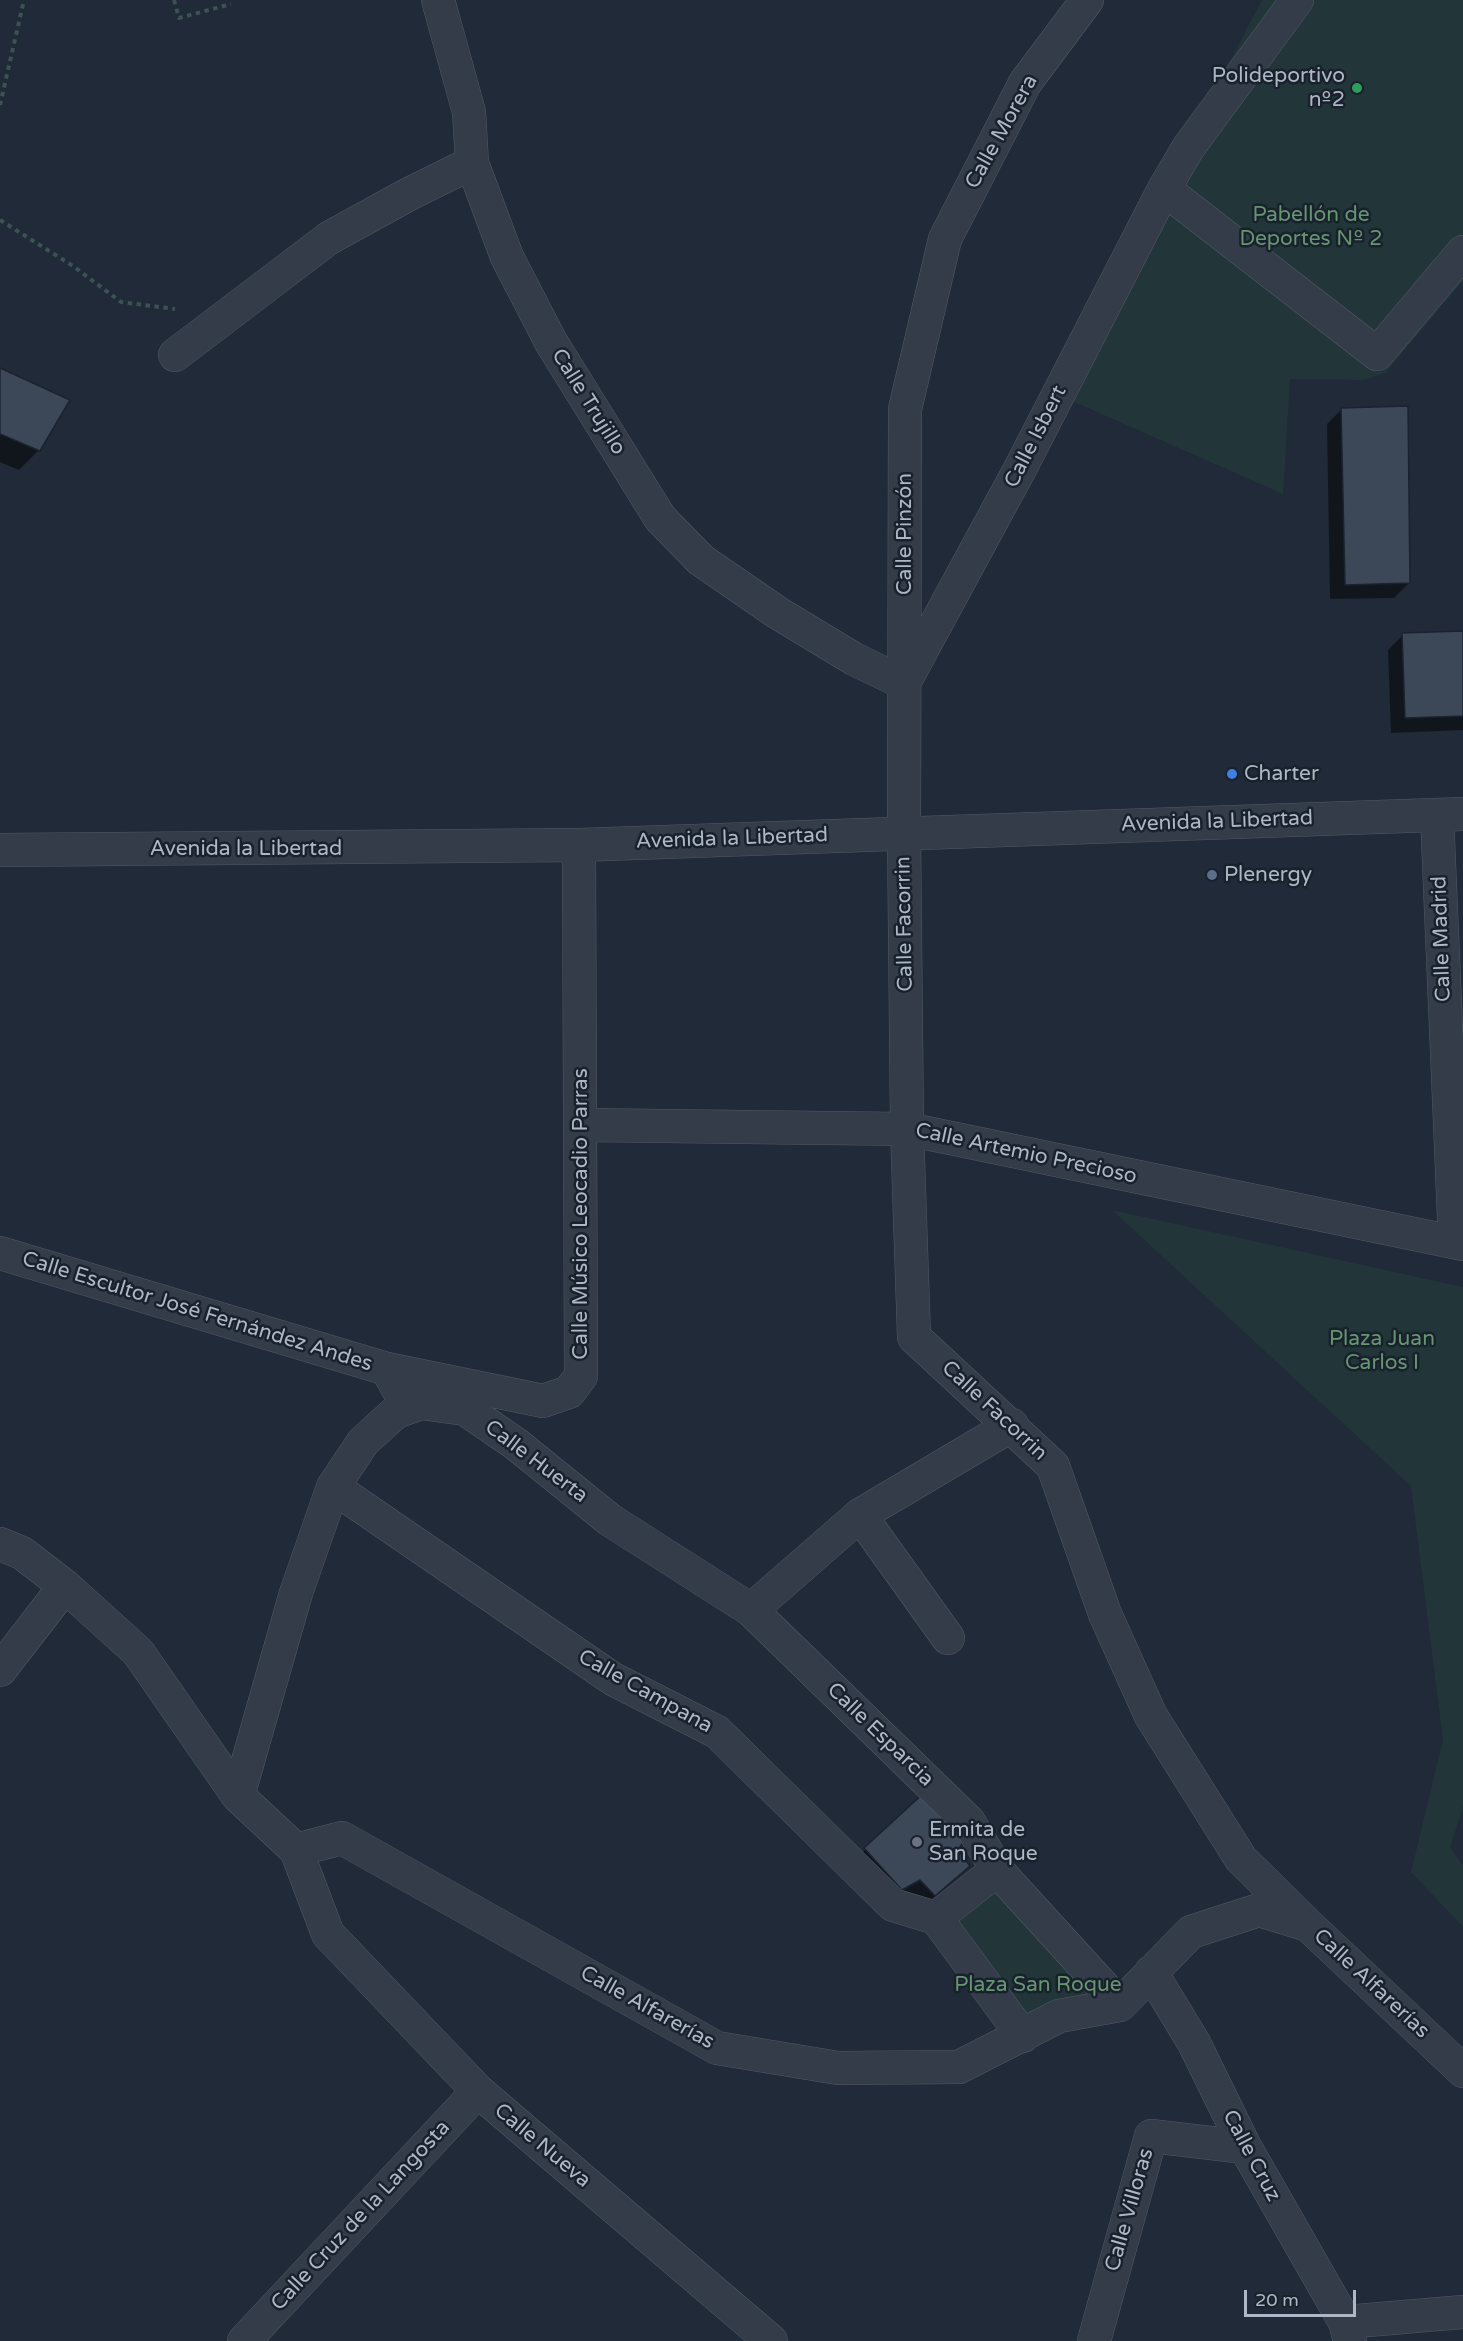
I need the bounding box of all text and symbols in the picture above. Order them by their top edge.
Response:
place label: Polideportivo nº2 [1212,63,1345,113]
street label: Calle Morera [960,71,1044,193]
marker: Polideportivo nº2 [1350,81,1364,95]
park label: Pabellón de Deportes Nº 2 [1240,202,1382,252]
street label: Calle Trujillo [545,344,631,460]
street label: Calle Isbert [1000,382,1072,492]
street label: Calle Pinzón [892,473,918,595]
place label: Charter [1244,761,1319,787]
marker: Charter [1225,767,1239,781]
street label: Avenida la Libertad [1120,806,1314,838]
street label: Avenida la Libertad [635,823,829,855]
street label: Avenida la Libertad [150,836,342,862]
street label: Calle Facorrin [891,856,919,992]
place label: Plenergy [1224,862,1312,888]
marker: Plenergy [1205,868,1219,882]
street label: Calle Madrid [1427,876,1457,1002]
street label: Calle Músico Leocadio Parras [568,1068,594,1360]
street label: Calle Artemio Precioso [913,1118,1139,1190]
street label: Calle Escultor José Fernández Andes [19,1247,375,1377]
park label: Plaza Juan Carlos I [1329,1326,1435,1376]
street label: Calle Facorrin [936,1356,1052,1466]
street label: Calle Huerta [480,1415,592,1509]
street label: Calle Campana [574,1645,716,1739]
street label: Calle Esparcia [821,1678,939,1792]
place label: Ermita de San Roque [929,1817,1038,1867]
marker: Ermita de San Roque [910,1835,924,1849]
street label: Calle Alfarerías [1308,1924,1434,2044]
street label: Calle Alfarerías [576,1961,718,2055]
park label: Plaza San Roque [954,1972,1122,1998]
street label: Calle Nueva [489,2098,595,2194]
street label: Calle Cruz [1216,2106,1286,2206]
street label: Calle Cruz de la Langosta [266,2116,456,2316]
street label: Calle Villoras [1100,2146,1160,2274]
scale bar [1247,2278,1360,2316]
text: 20 m [1255,2289,1299,2311]

